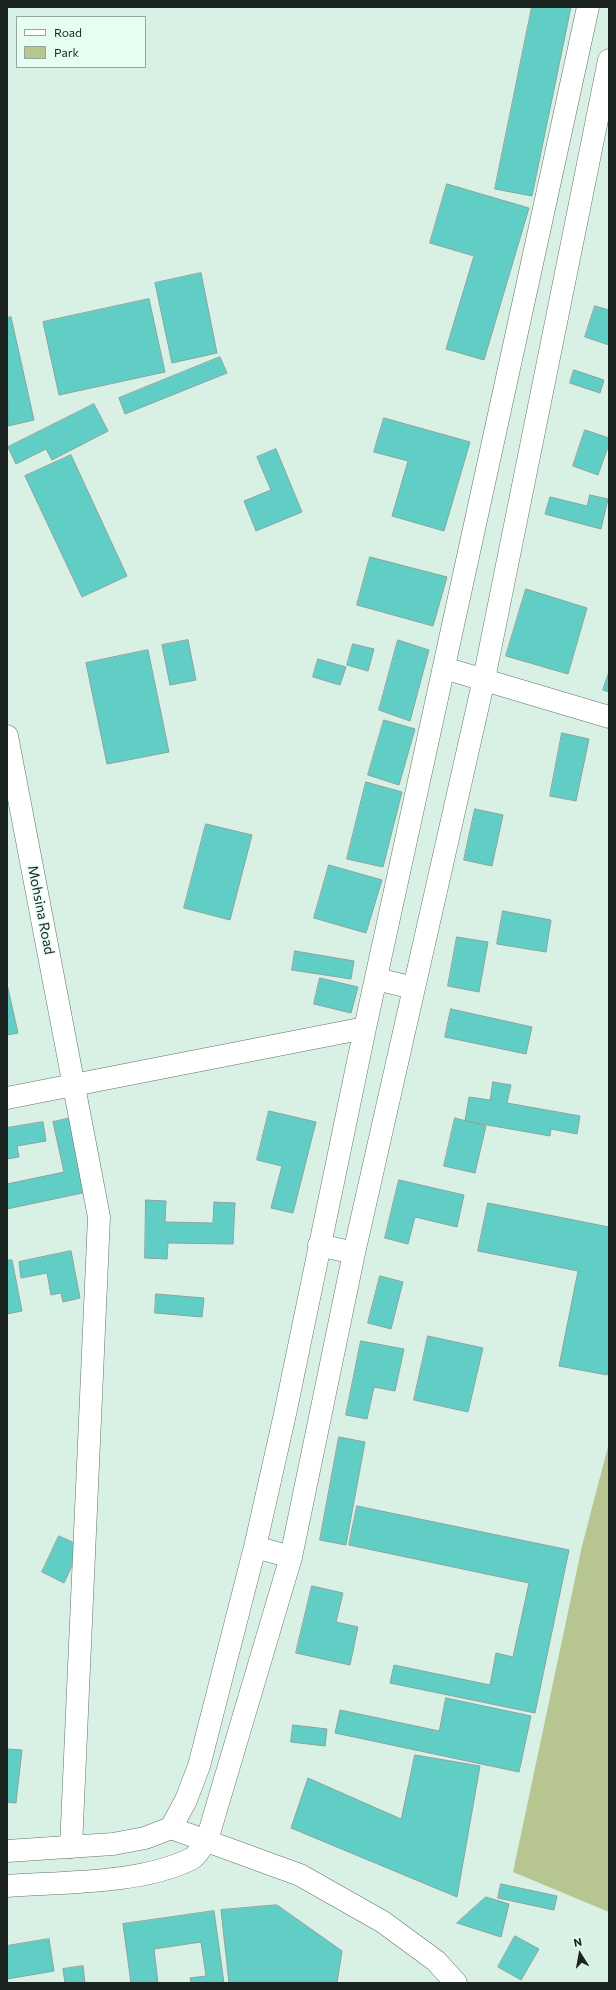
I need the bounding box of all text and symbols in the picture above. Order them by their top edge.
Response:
legend [16,16,146,68]
text: Road [54,25,82,39]
text: Park [54,45,79,59]
street label: Mohsina Road [24,864,58,956]
north arrow [560,1934,600,1974]
text: N [572,1935,583,1949]

